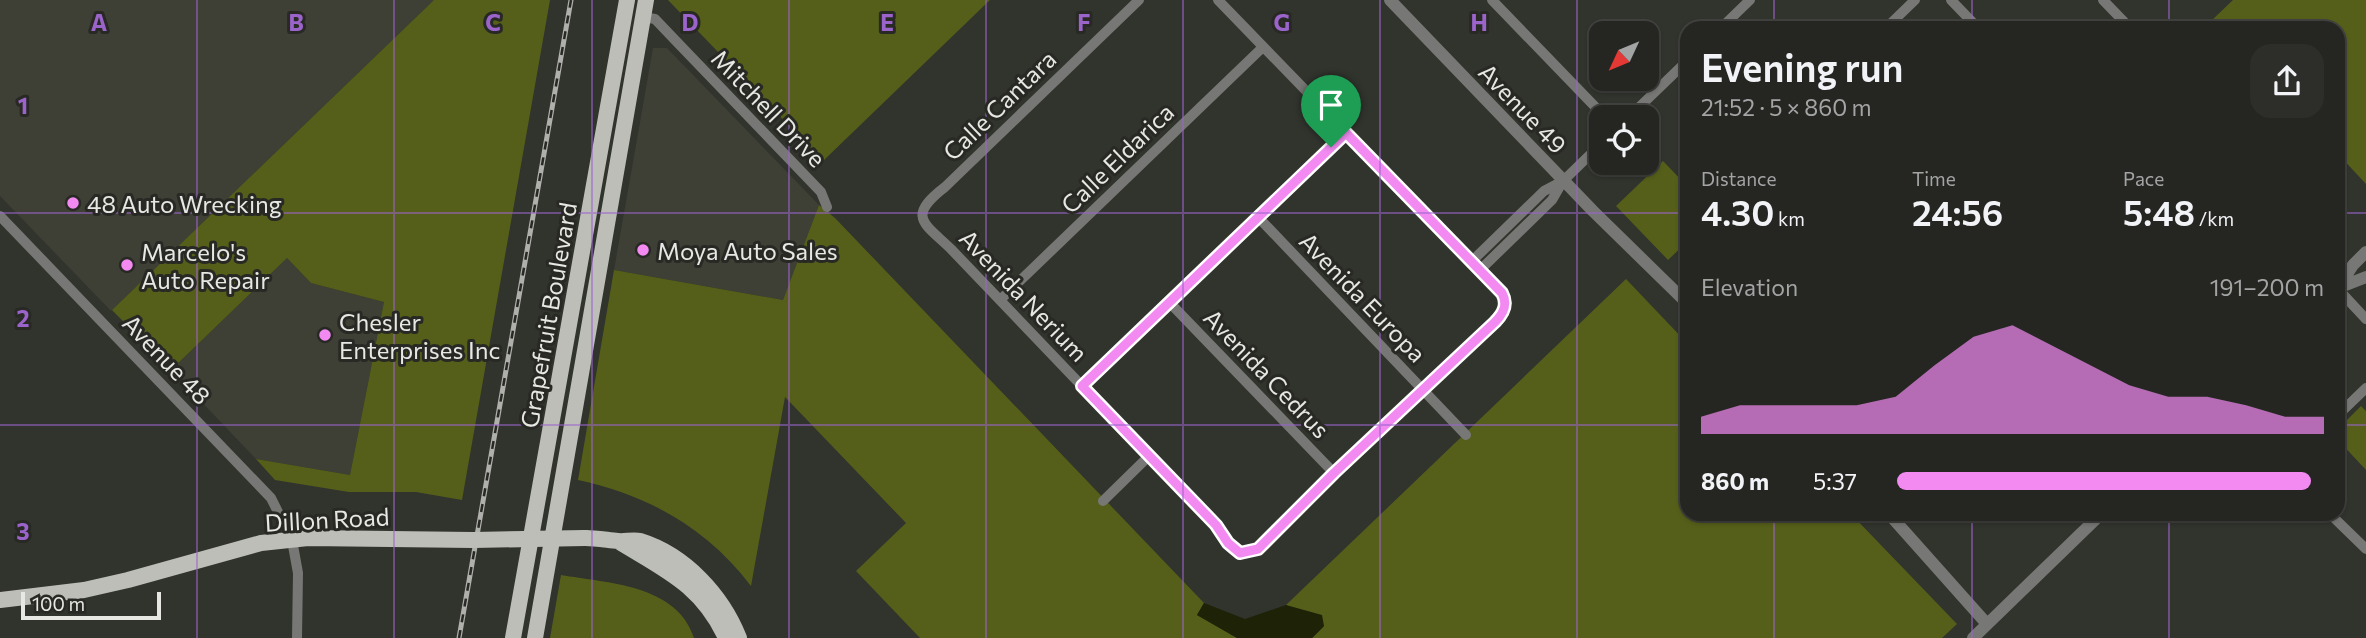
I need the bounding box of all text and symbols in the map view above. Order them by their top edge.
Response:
text: A [91,8,108,36]
text: B [288,8,304,36]
text: C [485,8,501,36]
text: D [682,8,699,36]
text: E [880,8,894,36]
text: F [1077,8,1091,36]
text: G [1274,8,1290,36]
text: H [1470,8,1488,36]
north arrow [1589,21,1659,91]
map controls [1589,21,1659,175]
street label: Mitchell Drive [706,43,832,173]
text: Evening run [1701,43,1904,90]
street label: Calle Cantara [937,44,1061,166]
button: share [2250,44,2324,118]
street label: Avenue 49 [1473,57,1573,159]
pin [1301,75,1361,147]
icon: arrive [1312,86,1350,124]
text: 1 [18,91,28,119]
text: 21:52 · 5 × 860 m [1701,93,1872,121]
street label: Calle Eldarica [1055,97,1179,219]
button: locate [1589,105,1659,175]
text: Distance [1701,167,1777,190]
text: Time [1912,167,1956,190]
text: Pace [2123,167,2164,190]
place label: 48 Auto Wrecking [87,189,282,218]
text: 4.30 [1701,190,1774,233]
text: 24:56 [1912,190,2003,233]
text: 5:48 [2123,190,2195,233]
marker: 48 Auto Wrecking [65,195,81,211]
street label: Grapefruit Boulevard [514,200,582,430]
text: km [1774,207,1805,230]
text: /km [2195,207,2234,230]
street label: Avenida Nerium [954,223,1094,367]
street label: Avenida Europa [1294,226,1432,368]
place label: Moya Auto Sales [657,236,838,265]
place label: Marcelo's Auto Repair [141,237,270,294]
marker: Moya Auto Sales [635,242,651,258]
marker: Marcelo's Auto Repair [119,257,135,273]
text: Elevation [1701,273,1798,301]
text: 191–200 m [2210,273,2324,301]
street label: Avenida Cedrus [1198,303,1336,443]
text: 2 [16,304,30,332]
place label: Chesler Enterprises Inc [339,307,500,364]
street label: Avenue 48 [117,308,217,410]
marker: Chesler Enterprises Inc [317,327,333,343]
text: 860 m [1701,467,1769,495]
text: 5:37 [1813,467,1857,495]
street label: Dillon Road [264,501,390,537]
text: 3 [16,517,30,545]
scale bar [21,589,161,621]
text: 100 m [32,592,85,615]

